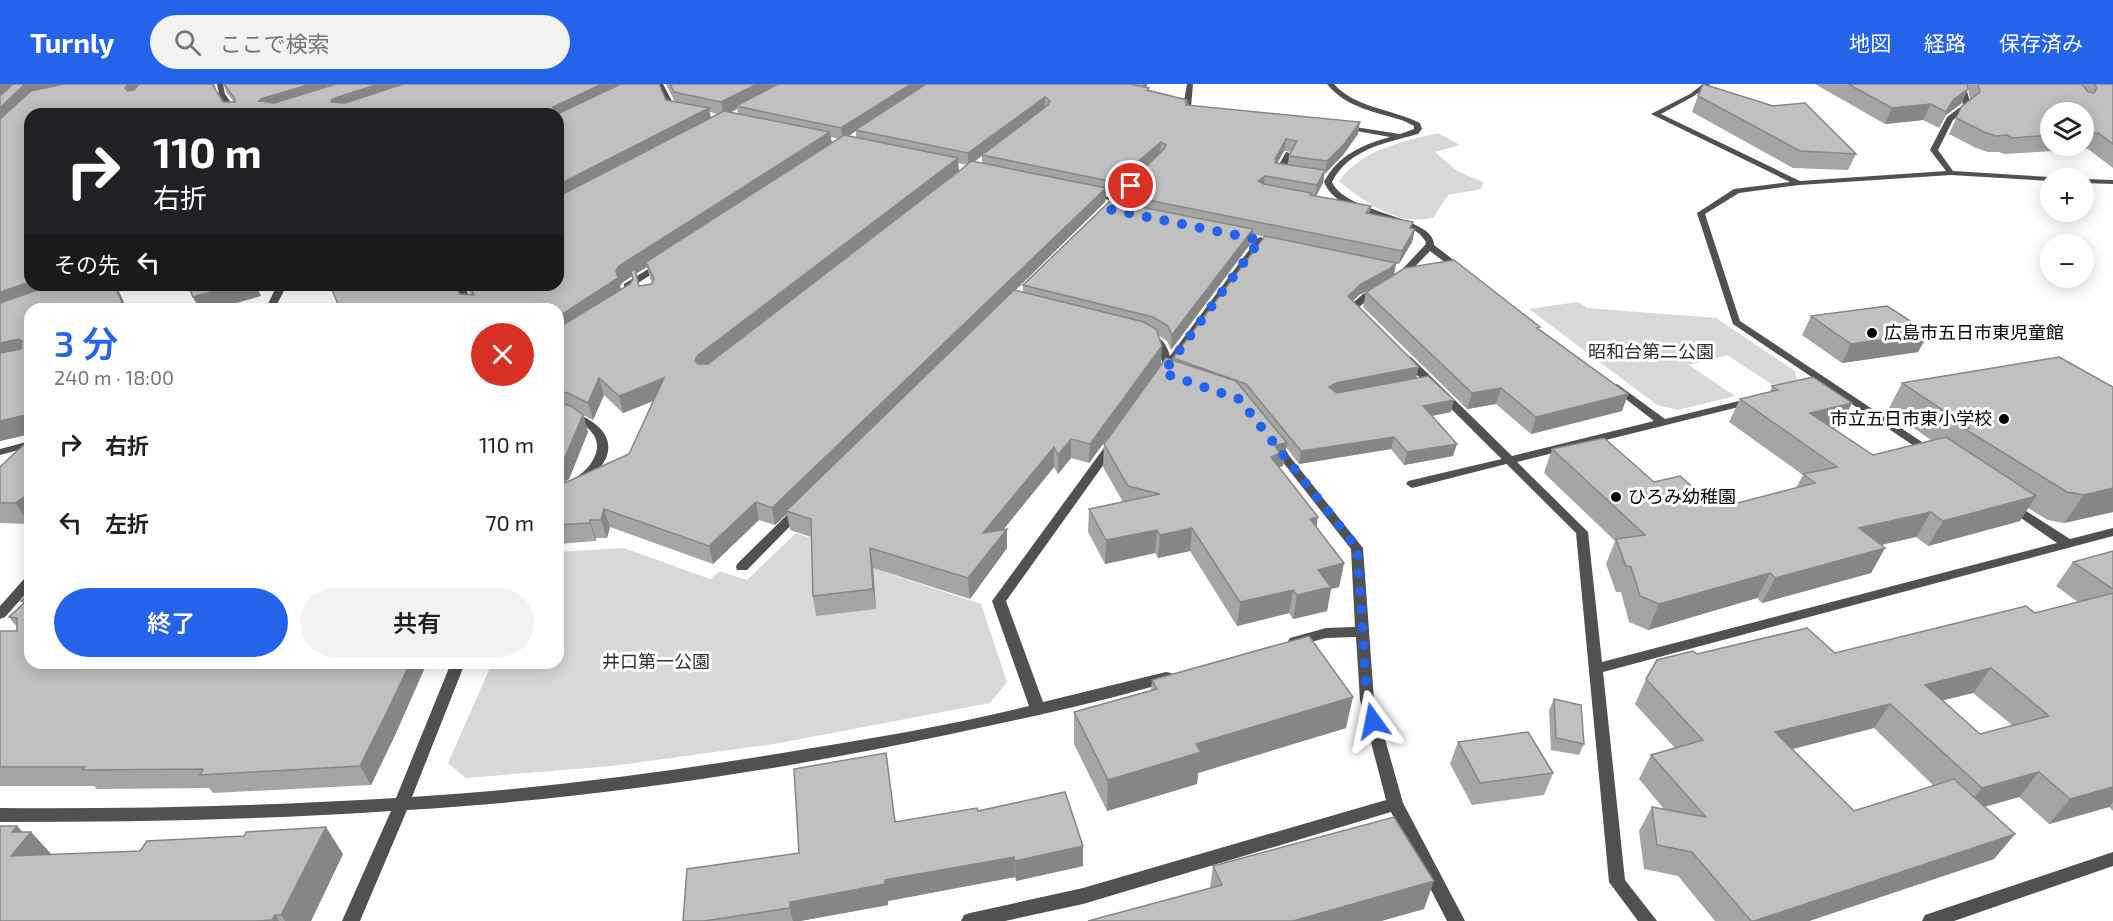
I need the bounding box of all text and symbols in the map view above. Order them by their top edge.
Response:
search box [150,15,570,69]
text: Turnly [30,25,114,59]
icon: search [171,26,204,59]
text: ここで検索 [219,30,329,56]
text: 地図 [1849,30,1891,55]
text: 経路 [1924,30,1966,55]
text: 保存済み [1999,30,2083,55]
map controls [2040,102,2094,288]
button: layers [2040,102,2094,156]
text: 110 m [153,126,262,176]
icon: right [54,132,132,210]
pin [1105,160,1156,211]
button: + [2040,168,2094,222]
icon: arrive [1114,169,1147,202]
text: 右折 [153,181,207,213]
button: − [2040,234,2094,288]
icon: left [132,246,165,279]
text: その先 [54,251,120,277]
text: 3 分 [54,321,118,364]
place label: 広島市五日市東児童館 [1884,321,2064,343]
button: close [471,323,534,386]
marker: 広島市五日市東児童館 [1865,326,1879,340]
park label: 昭和台第二公園 [1588,340,1714,362]
text: 240 m · 18:00 [54,365,174,389]
place label: 市立五日市東小学校 [1830,407,1992,429]
marker: 市立五日市東小学校 [1997,412,2011,426]
icon: right [54,428,87,461]
text: 110 m [479,431,534,457]
text: 右折 [105,432,149,458]
place label: ひろみ幼稚園 [1628,485,1736,507]
marker: ひろみ幼稚園 [1609,490,1623,504]
icon: left [54,506,87,539]
text: 70 m [485,509,534,535]
text: 左折 [105,510,149,536]
button: 終了 [54,588,288,657]
button: 共有 [300,588,534,657]
park label: 井口第一公園 [602,650,710,672]
position arrow [1341,689,1405,753]

